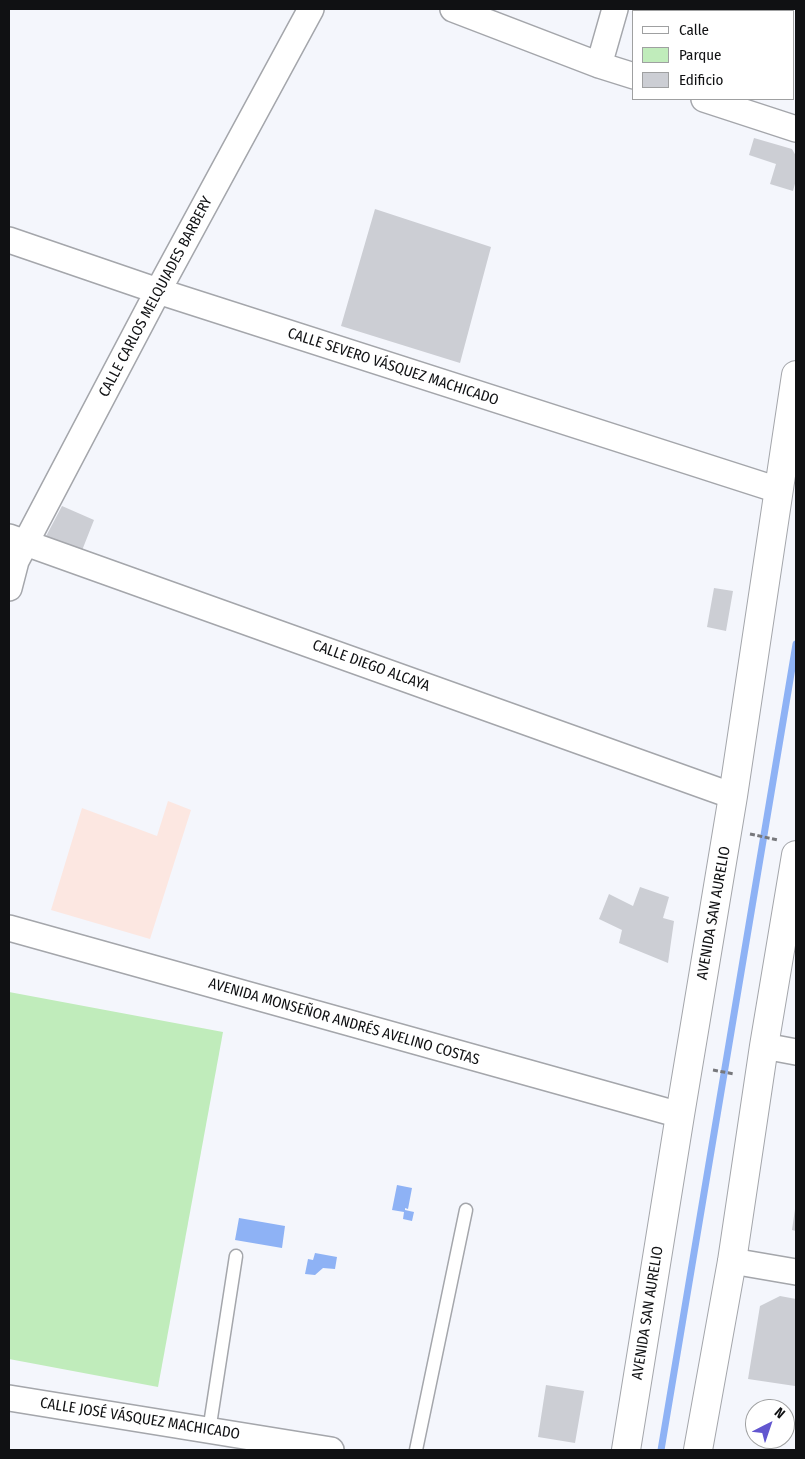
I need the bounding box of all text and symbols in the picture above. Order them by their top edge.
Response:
legend [632,10,795,100]
text: Calle [679,21,709,39]
text: Parque [679,46,722,64]
text: Edificio [679,71,724,89]
street label: CALLE CARLOS MELQUIADES BARBERY [95,194,217,400]
street label: CALLE SEVERO VÁSQUEZ MACHICADO [285,324,501,410]
street label: CALLE DIEGO ALCAYA [310,636,432,696]
street label: AVENIDA SAN AURELIO [693,845,735,981]
street label: AVENIDA MONSEÑOR ANDRÉS AVELINO COSTAS [206,975,482,1069]
street label: AVENIDA SAN AURELIO [629,1245,667,1381]
street label: CALLE JOSÉ VÁSQUEZ MACHICADO [39,1394,241,1444]
north arrow [745,1399,795,1449]
text: N [771,1404,788,1422]

